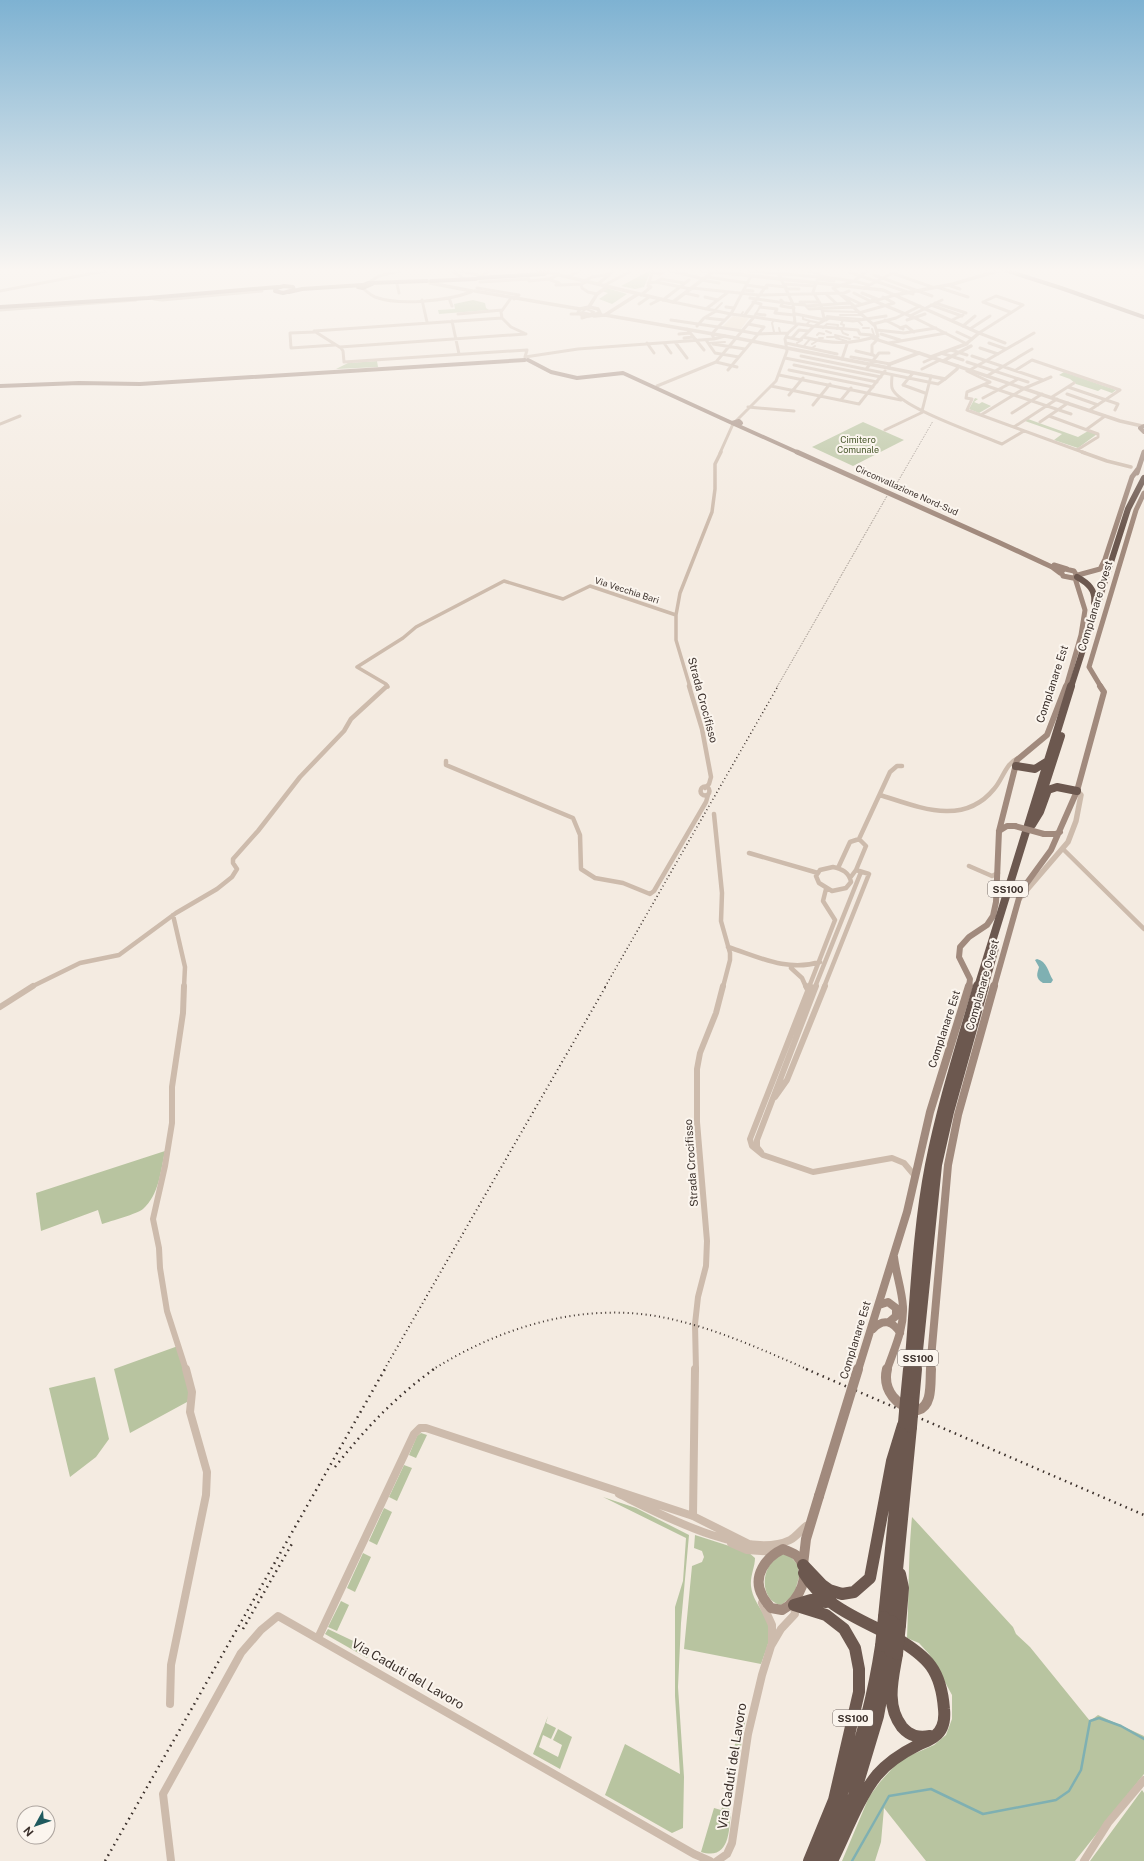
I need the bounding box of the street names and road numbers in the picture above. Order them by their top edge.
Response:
street label: Circonvallazione Nord-Sud [854,462,960,518]
street label: Complanare Ovest [1076,559,1114,653]
street label: Via Vecchia Bari [593,574,661,606]
street label: Complanare Est [1034,644,1070,724]
street label: Strada Crocifisso [686,656,720,744]
road number: SS100 [988,881,1028,897]
street label: Complanare Ovest [963,938,1001,1032]
street label: Complanare Est [926,989,962,1069]
street label: Strada Crocifisso [682,1119,700,1207]
street label: Complanare Est [837,1299,873,1381]
road number: SS100 [898,1350,938,1366]
street label: Via Caduti del Lavoro [349,1636,467,1712]
street label: Via Caduti del Lavoro [715,1702,749,1830]
road number: SS100 [833,1710,873,1726]

